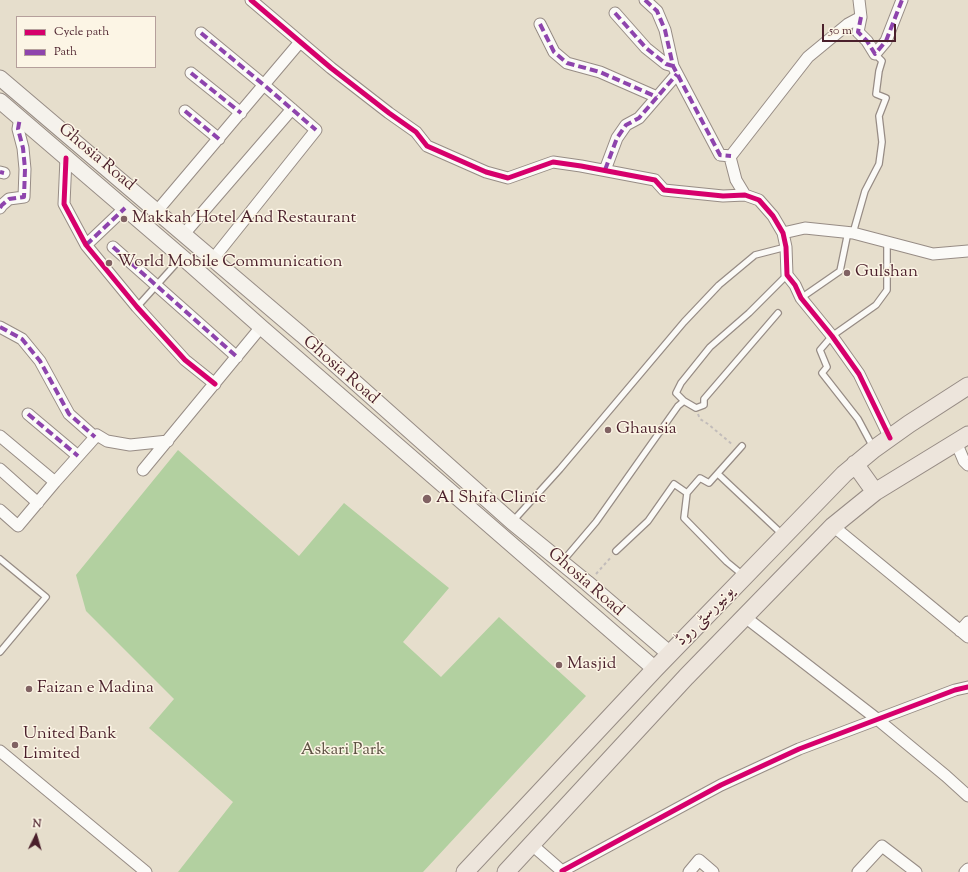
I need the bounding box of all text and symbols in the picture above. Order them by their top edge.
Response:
legend [16,16,156,68]
scale bar [824,16,898,42]
text: 50 m [829,22,852,40]
text: Cycle path [54,23,109,41]
text: Path [54,43,77,61]
street label: Ghosia Road [53,120,139,196]
place label: Makkah Hotel And Restaurant [132,209,356,229]
marker: Makkah Hotel And Restaurant [119,214,129,224]
place label: World Mobile Communication [117,253,343,273]
marker: World Mobile Communication [104,258,114,268]
place label: Gulshan [855,263,918,283]
marker: Gulshan [842,268,852,278]
street label: Ghosia Road [298,332,382,410]
place label: Ghausia [616,420,677,440]
marker: Ghausia [603,425,613,435]
place label: Al Shifa Clinic [436,489,546,509]
marker: Al Shifa Clinic [421,493,433,505]
street label: Ghosia Road [543,544,627,622]
street label: یونیورسٹی روڈ [672,583,740,651]
place label: Masjid [567,655,616,675]
marker: Masjid [554,660,564,670]
place label: Faizan e Madina [37,679,154,699]
marker: Faizan e Madina [24,684,34,694]
place label: United Bank Limited [23,725,116,765]
marker: United Bank Limited [10,740,20,750]
park label: Askari Park [301,741,385,761]
north arrow [16,816,56,856]
text: N [32,816,42,832]

